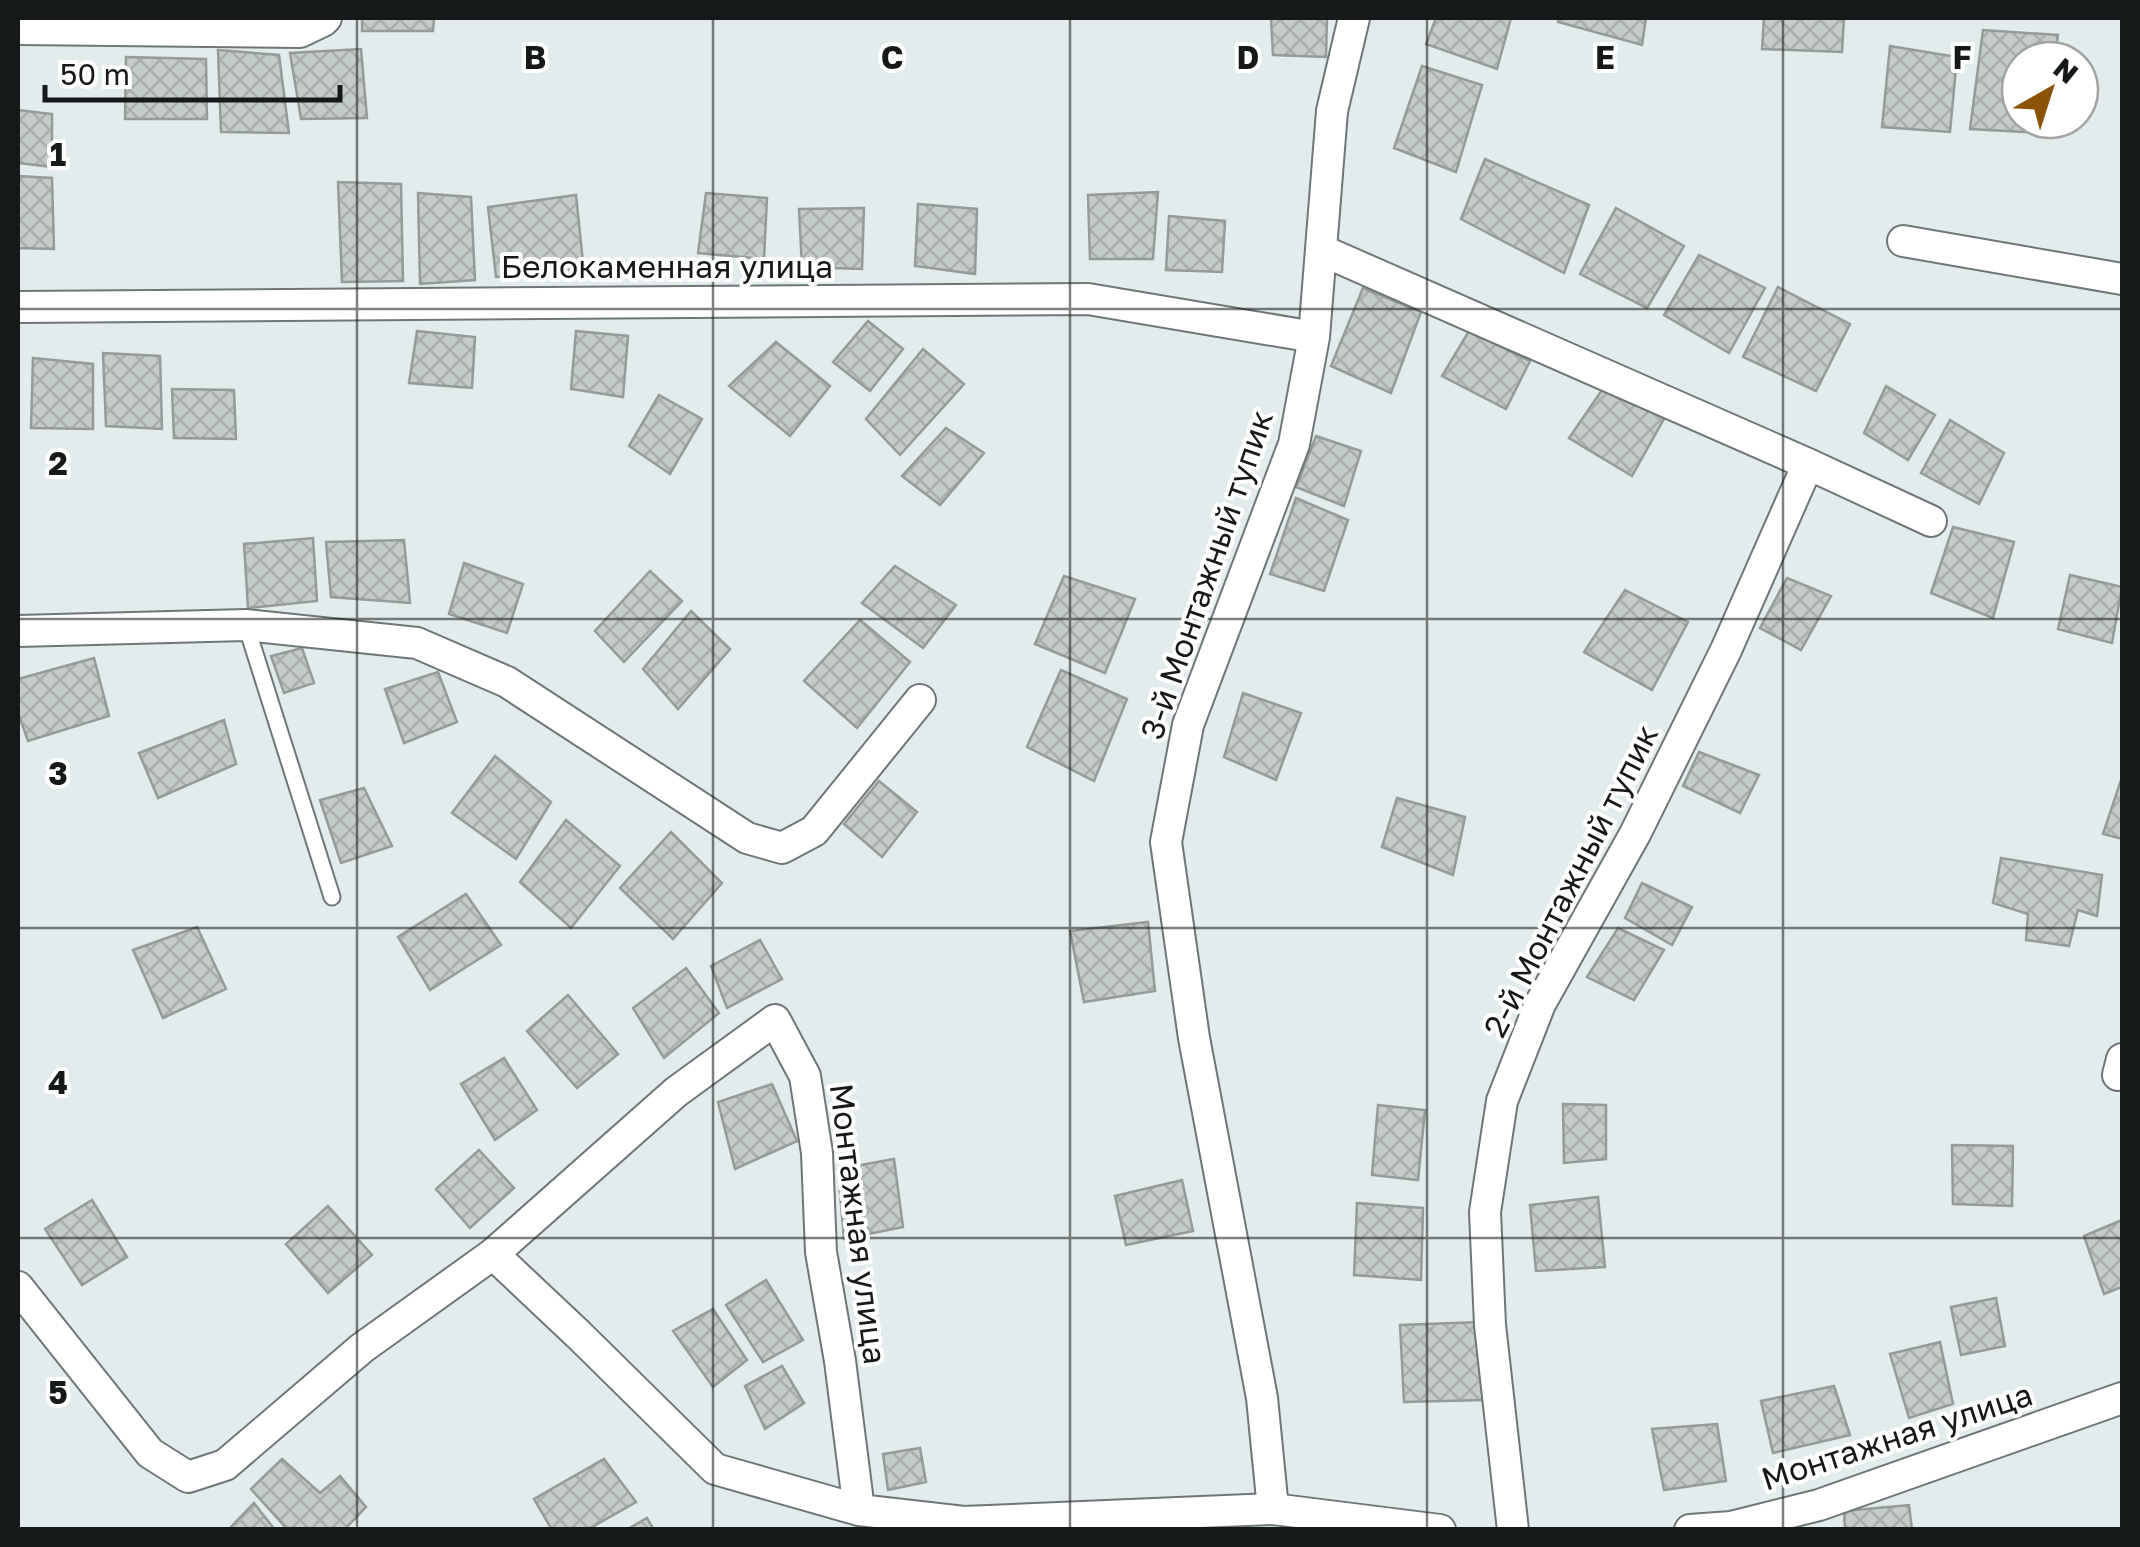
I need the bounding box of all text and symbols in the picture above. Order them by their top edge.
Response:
text: B [524,38,546,76]
text: C [881,38,903,76]
text: D [1237,38,1259,76]
text: E [1595,38,1615,76]
text: F [1952,38,1972,76]
scale bar [45,40,340,102]
north arrow [2000,40,2100,140]
text: N [2047,51,2085,90]
text: 50 m [60,56,130,92]
text: 1 [50,135,66,173]
street label: Белокаменная улица [501,247,833,285]
street label: 3-й Монтажный тупик [1132,405,1280,744]
text: 2 [48,444,68,482]
street label: 2-й Монтажный тупик [1475,718,1665,1043]
text: 3 [48,754,68,792]
text: 4 [48,1063,68,1101]
street label: Монтажная улица [823,1081,895,1366]
text: 5 [48,1373,68,1411]
street label: Монтажная улица [1756,1374,2037,1498]

